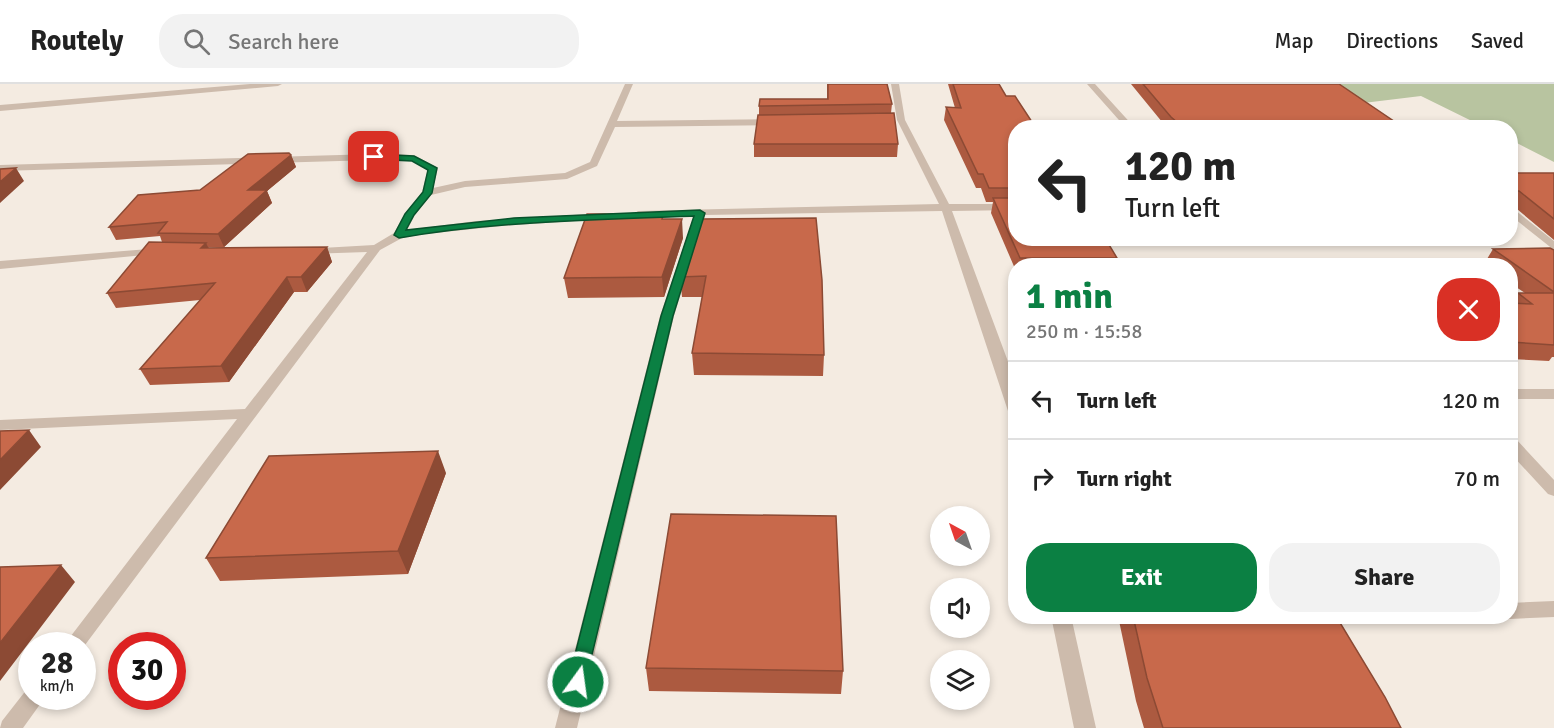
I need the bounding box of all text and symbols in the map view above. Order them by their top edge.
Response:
search box [159,14,579,68]
text: Routely [30,24,123,58]
icon: search [180,25,213,58]
text: Search here [228,28,339,55]
text: Map [1275,28,1313,54]
text: Directions [1346,28,1438,54]
text: Saved [1471,28,1524,54]
pin [348,131,399,182]
icon: arrive [357,140,390,173]
text: 120 m [1125,141,1236,192]
icon: left [1026,144,1104,222]
text: Turn left [1125,192,1220,225]
text: 1 min [1026,274,1113,319]
button: close [1437,278,1500,341]
text: 250 m · 15:58 [1026,319,1142,344]
icon: left [1026,384,1059,417]
text: Turn left [1077,387,1157,414]
text: 120 m [1442,387,1500,414]
icon: right [1026,462,1059,495]
text: Turn right [1077,465,1172,492]
text: 70 m [1454,465,1500,492]
north arrow [930,506,990,566]
map controls [930,506,990,710]
button: Exit [1026,543,1257,612]
button: Share [1269,543,1500,612]
button: sound [930,578,990,638]
speed limit sign: 30 [108,632,186,710]
text: 28 [41,645,73,682]
position arrow [546,650,610,714]
button: layers [930,650,990,710]
text: km/h [40,677,74,695]

